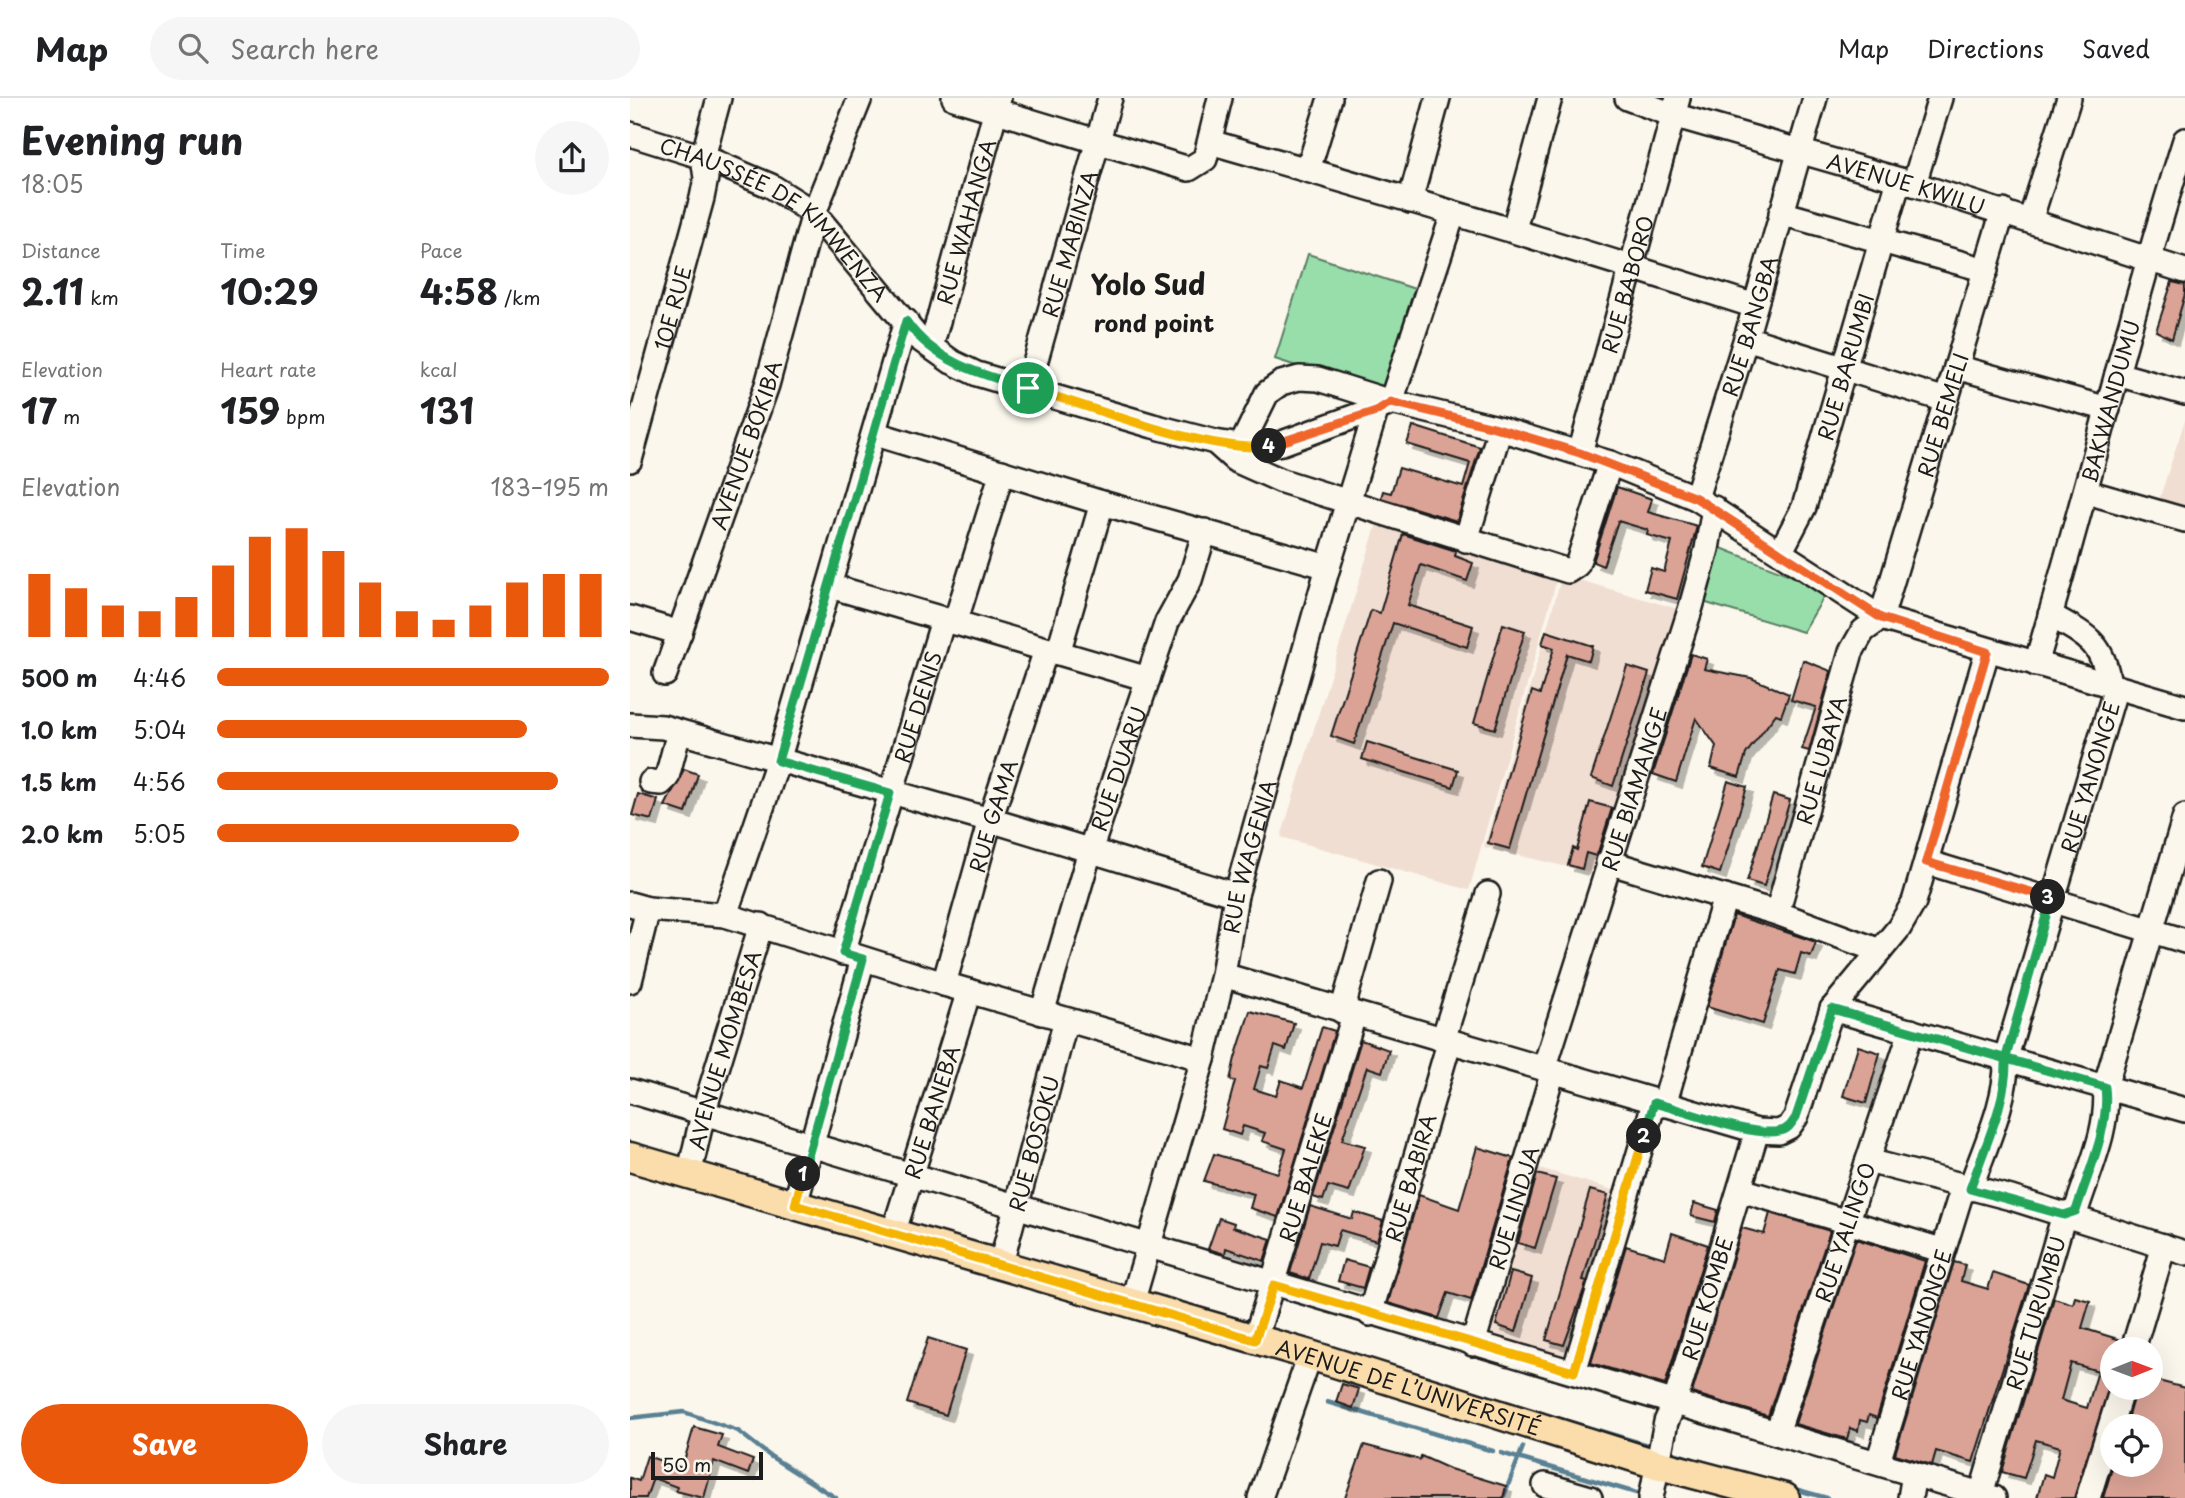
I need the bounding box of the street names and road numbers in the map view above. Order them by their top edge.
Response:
street label: CHAUSSÉE DE KIMWENZA [656,128,897,308]
street label: RUE WAHANGA [927,135,1003,308]
street label: AVENUE KWILU [1823,144,1990,222]
street label: RUE MABINZA [1033,166,1105,321]
street label: RUE BABORO [1592,212,1661,357]
street label: RUE BANGBA [1713,252,1785,400]
street label: 10E RUE [645,262,699,354]
street label: RUE BARUMBI [1808,289,1881,444]
street label: BAKWANDUMU [2072,316,2147,486]
street label: RUE BEMELI [1908,349,1976,481]
street label: AVENUE BOKIBA [701,357,789,534]
street label: RUE DENIS [885,647,949,767]
street label: RUE LUBAYA [1787,692,1854,828]
street label: RUE YANONGE [2052,697,2127,856]
street label: RUE DUARU [1082,702,1154,835]
street label: RUE BIAMANGE [1592,703,1674,875]
street label: RUE GAMA [960,755,1025,876]
street label: RUE WAGENIA [1214,775,1284,936]
street label: AVENUE MOMBESA [679,946,768,1153]
street label: RUE BANEBA [895,1041,967,1183]
street label: RUE BOSOKU [1000,1072,1067,1215]
street label: RUE BALEKE [1270,1109,1339,1246]
street label: RUE BABIRA [1376,1110,1444,1246]
street label: RUE LINDJA [1480,1142,1546,1274]
street label: RUE YALINGO [1806,1158,1882,1306]
street label: RUE KOMBE [1673,1232,1740,1364]
street label: RUE TURUMBU [1997,1232,2073,1394]
street label: RUE YANONGE [1882,1245,1959,1404]
street label: AVENUE DE L’UNIVERSITÉ [1272,1330,1546,1443]

